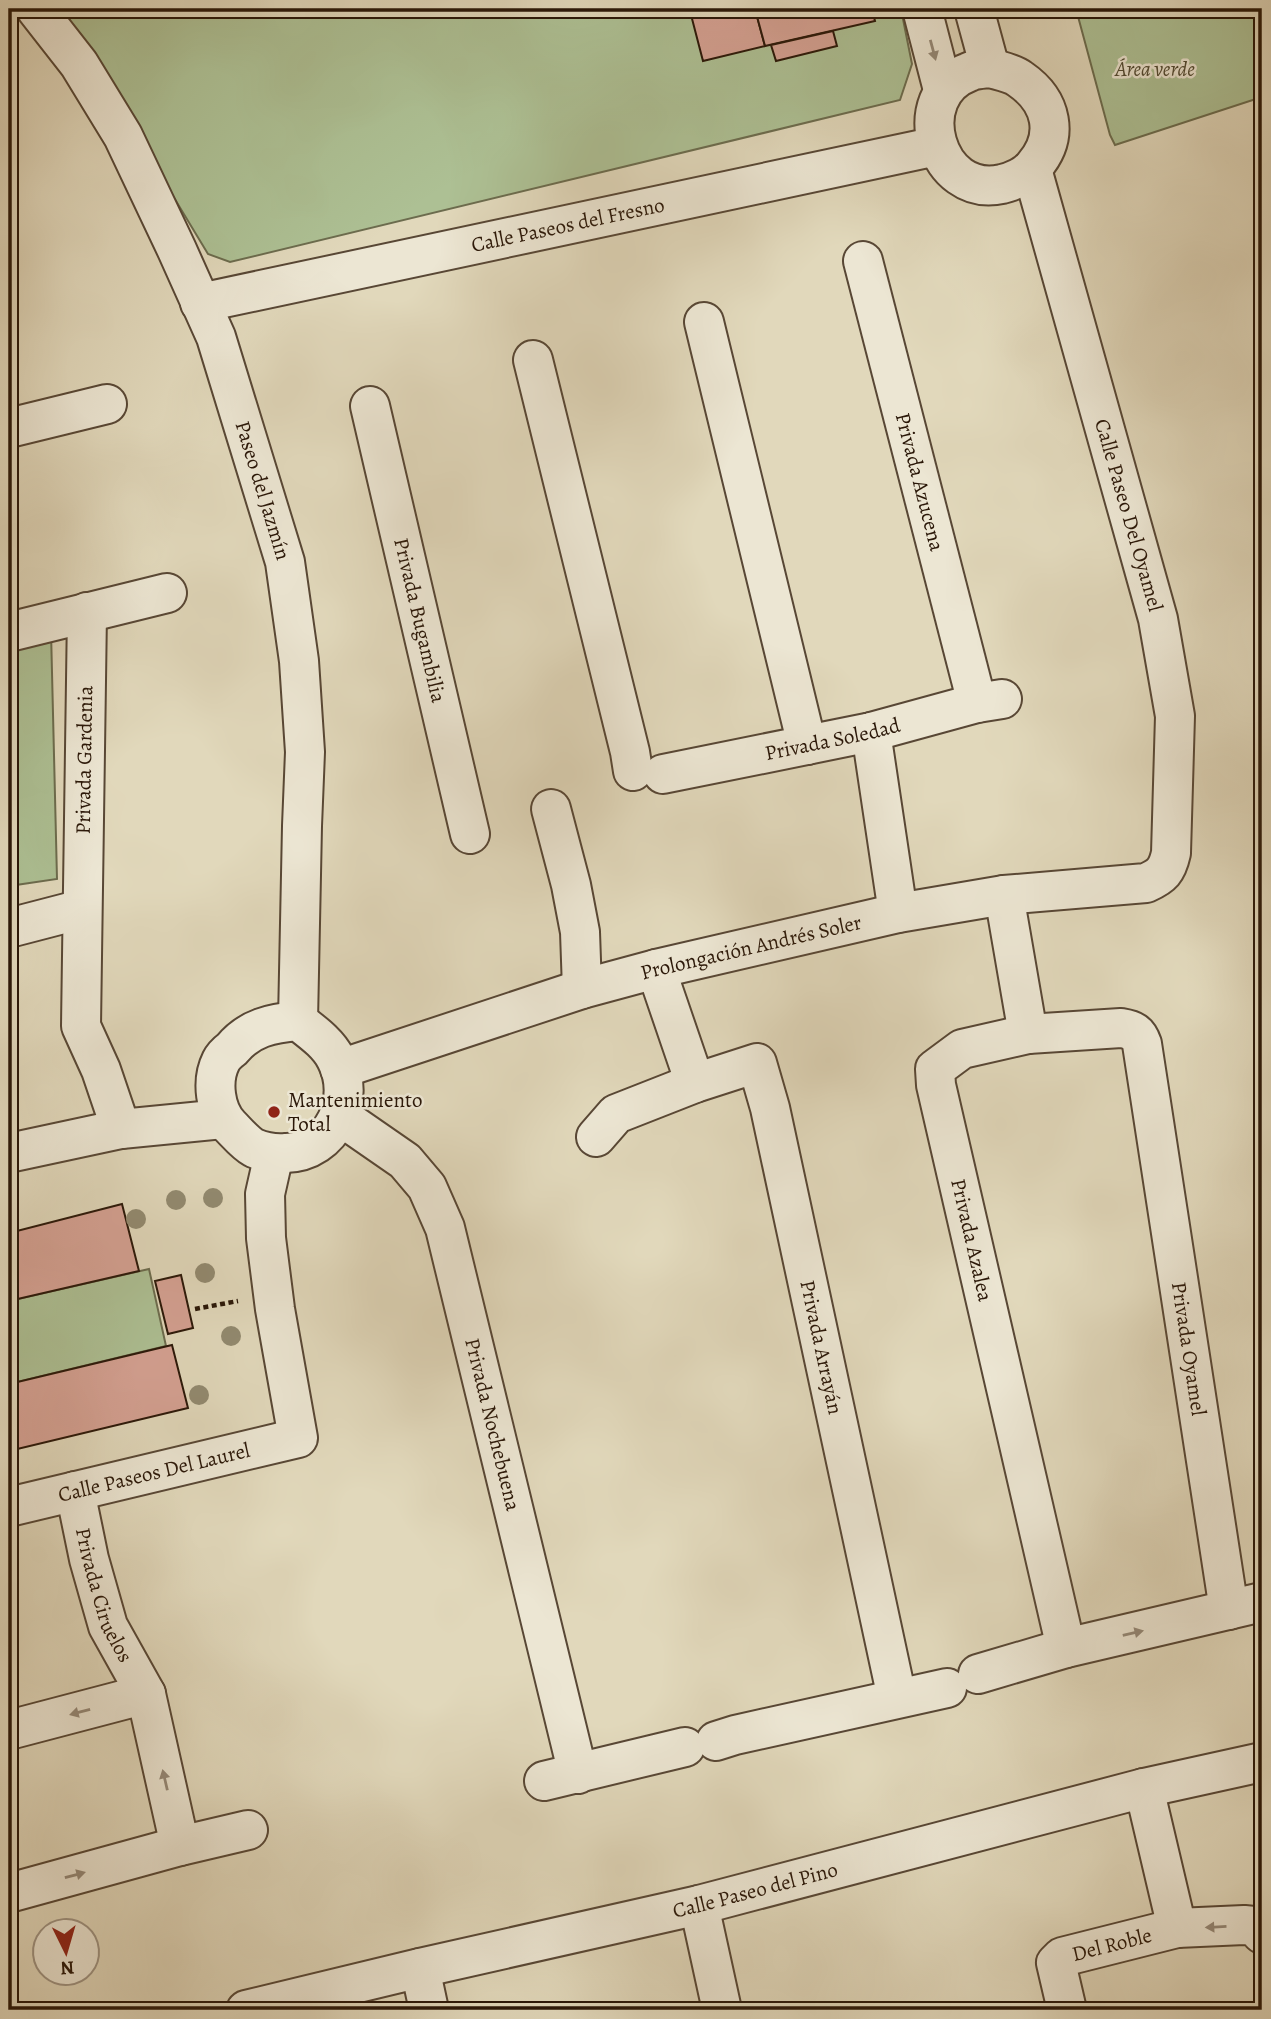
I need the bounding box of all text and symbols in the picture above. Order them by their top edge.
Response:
one-way arrow [928,39,939,61]
park label: Área verde [1114,55,1195,83]
street label: Calle Paseos del Fresno [469,190,667,259]
street label: Privada Azucena [889,409,951,554]
street label: Calle Paseo Del Oyamel [1088,415,1170,615]
street label: Paseo del Jazmín [228,417,298,563]
street label: Privada Bugambilia [387,535,453,706]
street label: Privada Gardenia [69,685,99,835]
street label: Privada Soledad [762,711,904,767]
street label: Prolongación Andrés Soler [637,908,864,987]
place label: Mantenimiento Total [288,1086,422,1138]
marker: Mantenimiento Total [266,1104,282,1120]
street label: Privada Azalea [944,1176,1000,1304]
street label: Privada Arrayán [793,1277,850,1417]
street label: Privada Oyamel [1165,1280,1213,1418]
street label: Privada Nochebuena [458,1335,527,1514]
street label: Calle Paseos Del Laurel [55,1436,253,1509]
street label: Privada Ciruelos [69,1525,139,1667]
one-way arrow [1122,1627,1144,1638]
one-way arrow [68,1707,90,1718]
one-way arrow [159,1768,170,1790]
street label: Calle Paseo del Pino [670,1855,841,1925]
one-way arrow [64,1869,86,1880]
north arrow [32,1918,102,1988]
street label: Del Roble [1069,1921,1155,1968]
one-way arrow [1204,1921,1226,1932]
text: N [59,1954,75,1982]

